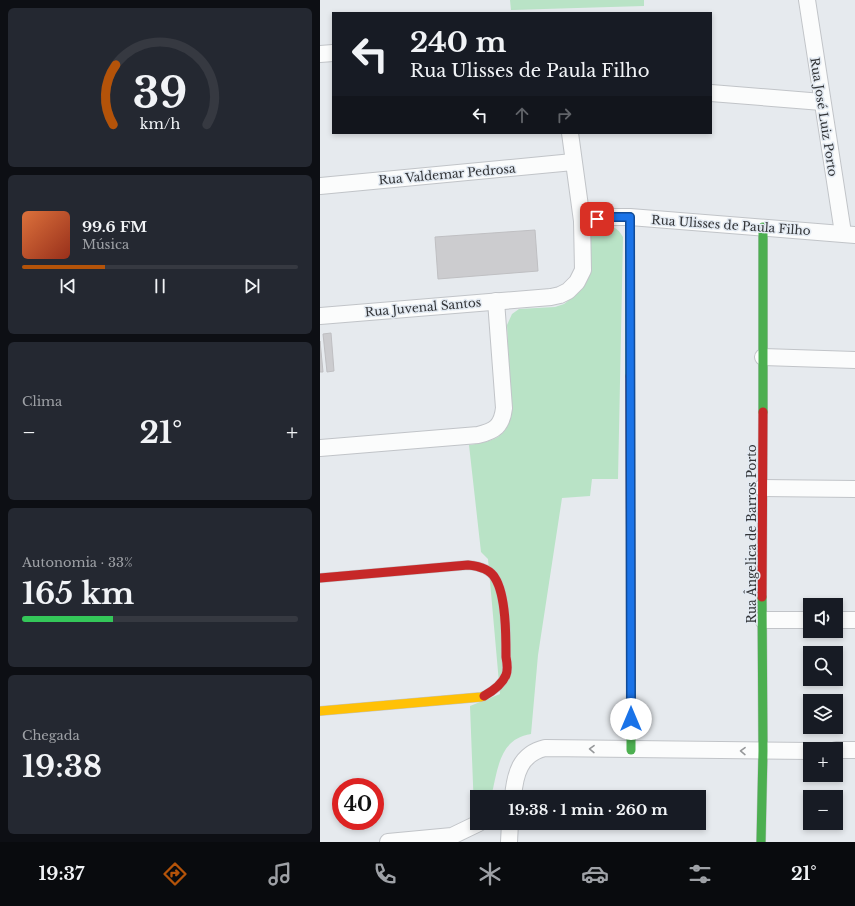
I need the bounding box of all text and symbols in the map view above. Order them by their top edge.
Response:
text: 240 m [410,25,506,60]
icon: left [344,28,396,80]
street label: Rua José Luiz Porto [807,56,841,178]
text: Rua Ulisses de Paula Filho [410,60,649,82]
text: 39 [133,68,187,119]
icon: left [469,104,491,126]
icon: ahead [511,104,533,126]
icon: right [553,104,575,126]
text: km/h [140,115,180,133]
street label: Rua Valdemar Pedrosa [378,161,517,187]
pin [580,202,614,236]
icon: arrive [586,208,608,230]
street label: Rua Ulisses de Paula Filho [651,212,811,238]
text: 99.6 FM [82,217,147,236]
text: Música [82,236,129,253]
icon: previous [57,275,79,297]
icon: pause [149,275,171,297]
icon: next [241,275,263,297]
street label: Rua Juvenal Santos [364,294,482,320]
text: Clima [22,393,62,410]
text: 21° [140,414,182,451]
text: − [22,419,36,446]
text: + [286,419,298,446]
street label: Rua Ângelica de Barros Porto [743,444,759,624]
text: Autonomia · 33% [22,554,133,571]
text: 165 km [22,575,134,612]
map controls [803,598,843,830]
button: sound [803,598,843,638]
button: search [803,646,843,686]
button: layers [803,694,843,734]
position arrow [610,698,652,740]
text: Chegada [22,727,80,744]
button: + [803,742,843,782]
one-way arrow [589,744,595,753]
one-way arrow [740,747,746,755]
text: 19:38 [22,748,102,785]
speed limit sign: 40 [332,778,384,830]
button: − [803,790,843,830]
text: 19:38 · 1 min · 260 m [508,800,668,819]
icon: directions [161,860,189,888]
icon: music [266,860,294,888]
icon: phone [371,860,399,888]
icon: climate [476,860,504,888]
icon: car [581,860,609,888]
icon: filters [686,860,714,888]
text: 19:37 [38,863,84,885]
text: 21° [791,863,816,885]

